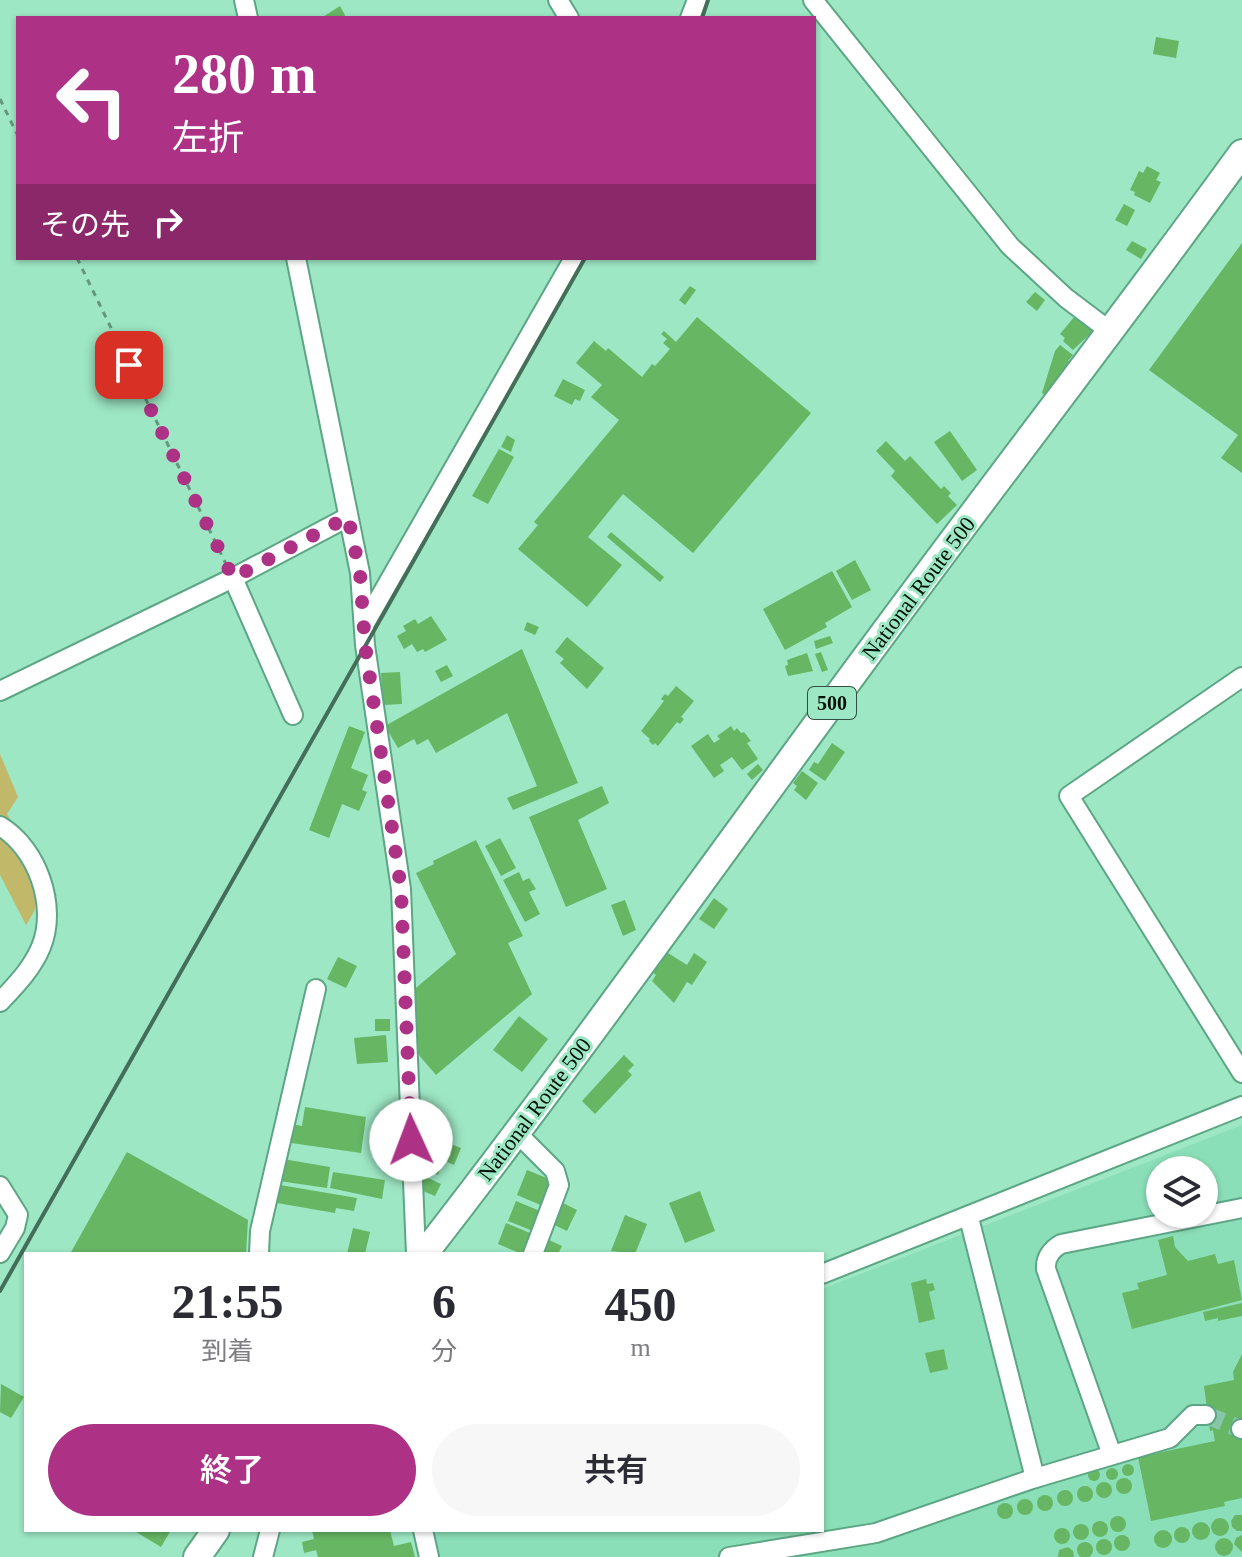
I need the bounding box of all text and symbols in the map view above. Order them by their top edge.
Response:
text: 280 m [172,43,317,105]
icon: left [40,48,144,152]
text: 左折 [172,118,244,158]
icon: right [146,200,190,244]
text: その先 [40,208,130,241]
pin [95,331,163,399]
icon: arrive [107,343,151,387]
street label: National Route 500 [857,512,980,665]
road number: 500 [808,687,856,719]
street label: National Route 500 [473,1033,596,1186]
position arrow [369,1098,453,1182]
map controls [1146,1156,1218,1228]
button: layers [1146,1156,1218,1228]
text: 21:55 [172,1275,283,1328]
text: 6 [432,1275,456,1328]
text: 450 [605,1278,677,1331]
text: m [630,1333,651,1362]
text: 到着 [201,1337,254,1366]
text: 分 [431,1337,457,1366]
button: 終了 [48,1424,416,1516]
button: 共有 [432,1424,800,1516]

